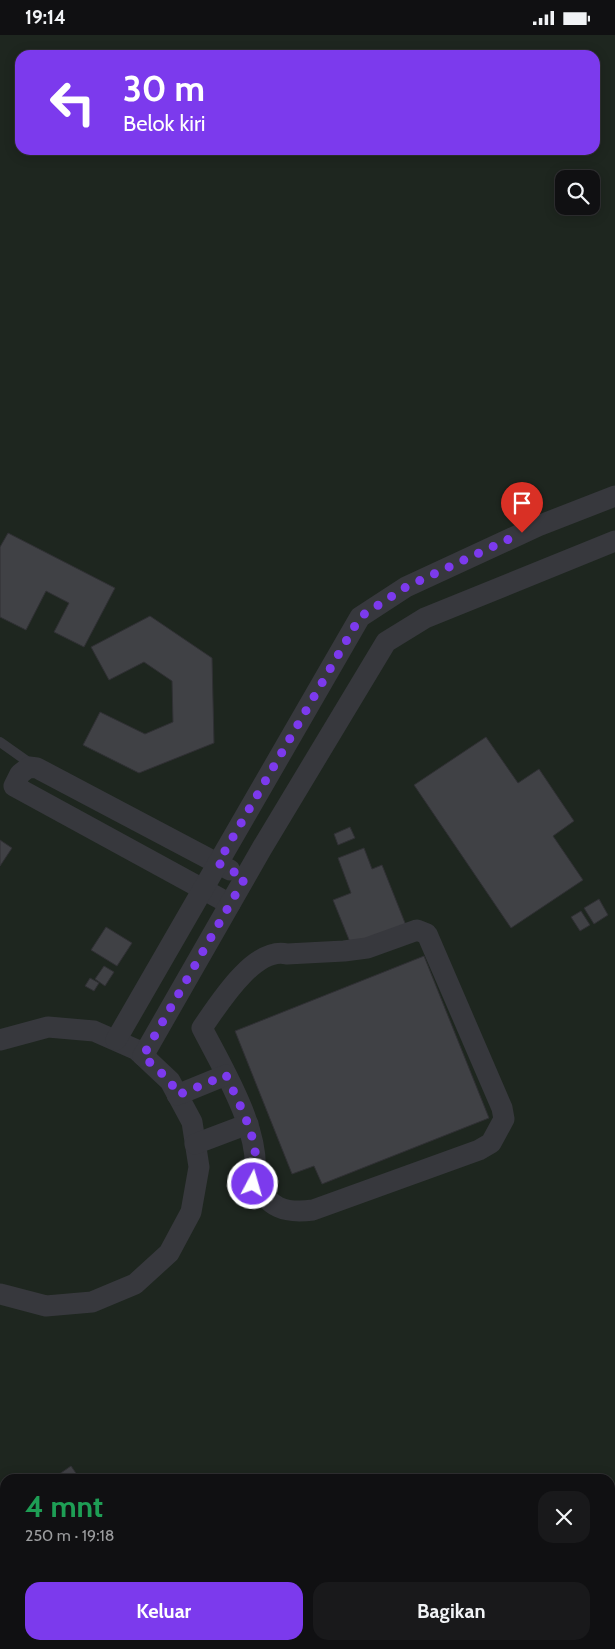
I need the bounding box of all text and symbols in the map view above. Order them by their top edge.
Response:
text: 19:14 [25,6,66,29]
text: 30 m [123,67,205,110]
icon: left [40,70,105,135]
text: Belok kiri [123,110,206,137]
map controls [555,170,600,215]
button: search [555,170,600,215]
pin [501,482,543,533]
icon: arrive [508,489,536,517]
position arrow [226,1157,278,1209]
text: 4 mnt [25,1488,103,1525]
button: close [538,1491,590,1543]
text: 250 m · 19:18 [25,1526,114,1545]
button: Keluar [25,1582,303,1640]
button: Bagikan [313,1582,590,1640]

